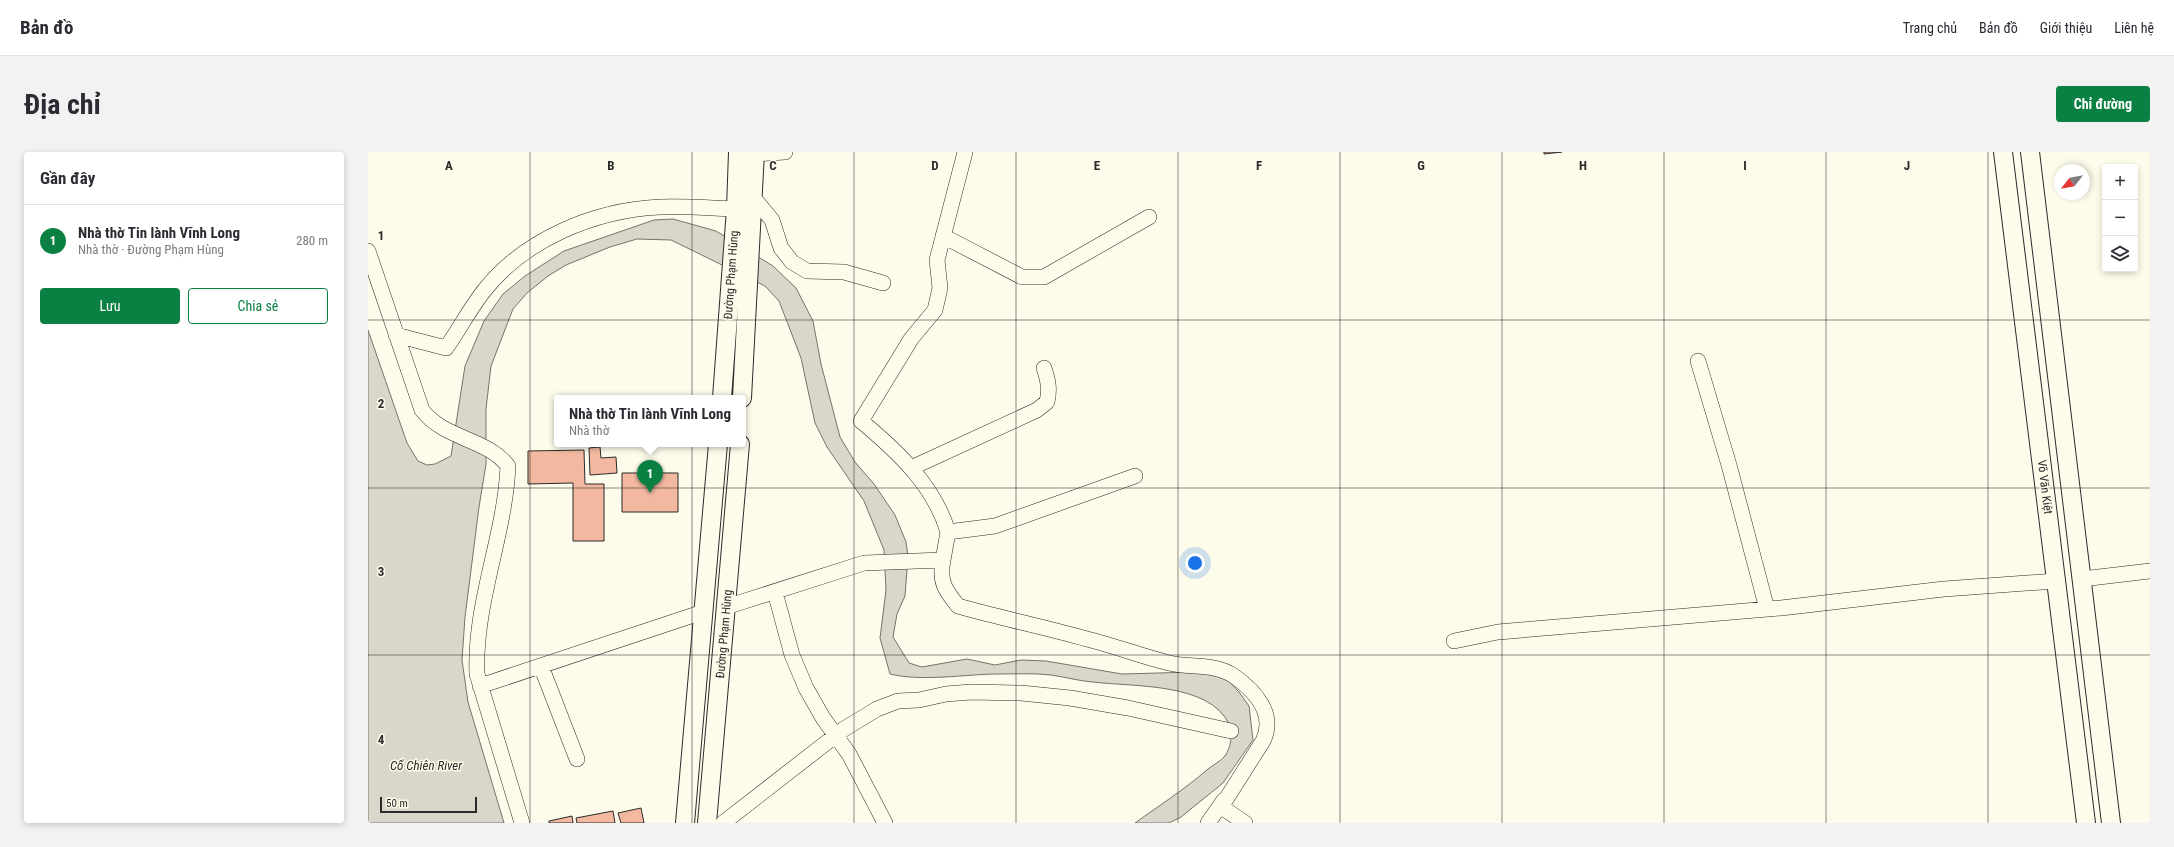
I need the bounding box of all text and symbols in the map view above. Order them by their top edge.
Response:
text: Bản đồ [20,16,73,39]
text: Trang chủ [1903,20,1957,36]
text: Bản đồ [1979,20,2018,36]
text: Giới thiệu [2040,20,2092,36]
text: Liên hệ [2114,20,2154,36]
button: Chỉ đường [2056,86,2150,122]
text: Địa chỉ [24,88,101,121]
text: A [445,158,453,173]
text: B [607,158,615,173]
text: C [769,158,777,173]
text: D [931,158,939,173]
text: E [1094,158,1101,173]
text: F [1256,158,1262,173]
text: G [1417,158,1425,173]
text: H [1579,158,1587,173]
text: I [1743,158,1747,173]
text: J [1904,158,1910,173]
north arrow [2054,164,2090,200]
map controls [2102,164,2138,272]
button: + [2102,164,2138,200]
text: Gần đây [40,168,95,188]
button: − [2102,200,2138,236]
text: Nhà thờ Tin lành Vĩnh Long [78,224,240,242]
text: 1 [378,228,384,243]
street label: Đường Phạm Hùng [721,230,741,320]
text: 1 [50,233,56,248]
text: 280 m [296,233,328,248]
button: layers [2102,236,2138,272]
text: Nhà thờ · Đường Phạm Hùng [78,242,224,257]
button: Lưu [40,288,180,324]
button: Chia sẻ [188,288,328,324]
popup [554,395,746,447]
text: 2 [378,396,385,411]
text: Nhà thờ Tin lành Vĩnh Long [569,405,731,423]
text: Nhà thờ [569,423,609,438]
street label: Võ Văn Kiệt [2035,459,2055,515]
pin: 1 [637,460,663,493]
your location [1185,553,1205,573]
text: 3 [378,564,384,579]
street label: Đường Phạm Hùng [713,589,735,679]
text: 4 [378,732,385,747]
water label: Cổ Chiên River [390,758,463,773]
scale bar [380,795,477,814]
text: 50 m [386,797,408,810]

